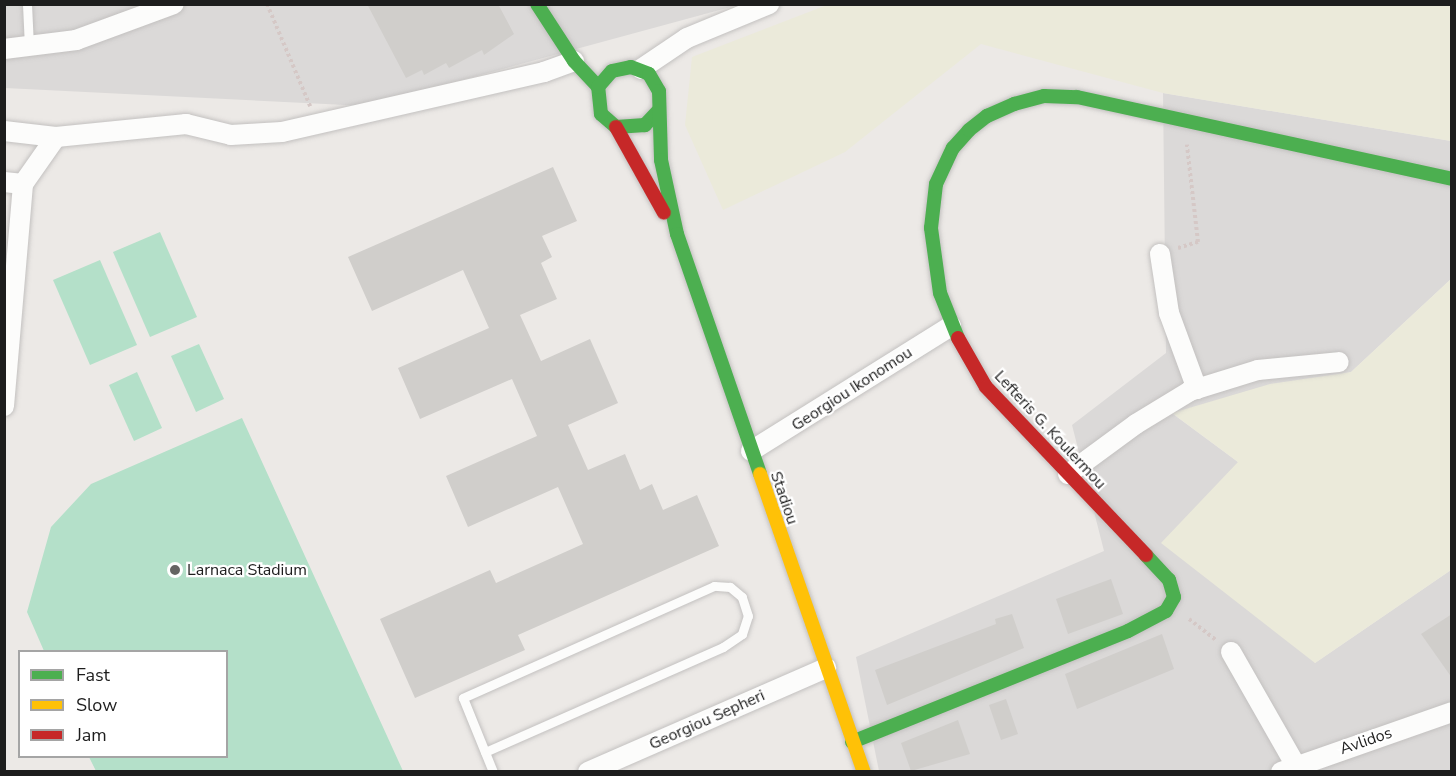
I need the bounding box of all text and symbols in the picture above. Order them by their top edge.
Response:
street label: Georgiou Ikonomou [788,343,916,435]
street label: Lefteris G. Koulermou [990,367,1110,493]
street label: Stadiou [766,469,802,527]
place label: Larnaca Stadium [187,560,307,580]
marker: Larnaca Stadium [168,563,182,577]
legend [18,650,228,758]
text: Fast [76,663,110,687]
street label: Georgiou Sepheri [646,686,768,754]
text: Slow [76,693,117,717]
text: Jam [76,723,107,747]
street label: Avlidos [1337,723,1395,759]

